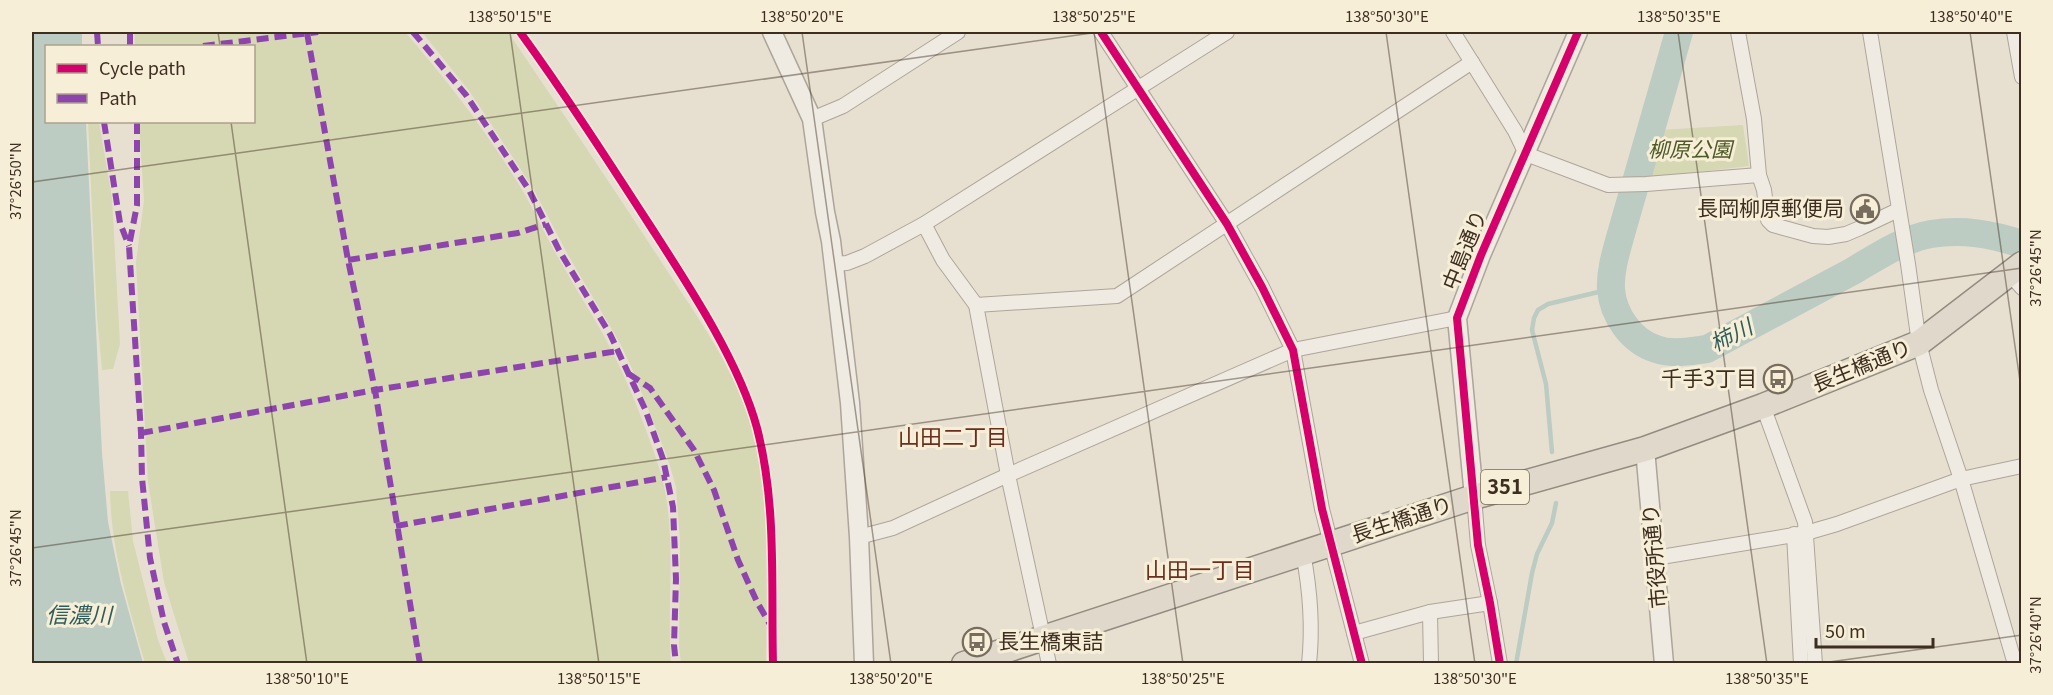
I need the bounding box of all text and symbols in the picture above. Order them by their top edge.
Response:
text: 138°50'15"E [468,5,552,26]
text: 138°50'20"E [760,5,844,26]
text: 138°50'25"E [1052,5,1136,26]
text: 138°50'30"E [1345,5,1429,26]
text: 138°50'35"E [1637,5,1721,26]
text: 138°50'40"E [1929,5,2013,26]
legend [45,45,255,123]
text: Cycle path [99,54,186,80]
text: Path [99,84,137,110]
park label: 柳原公園 [1648,133,1735,163]
text: 37°26'50"N [4,142,25,220]
place label: 長岡柳原郵便局 [1697,192,1844,222]
public building icon: 長岡柳原郵便局 [1849,193,1881,225]
street label: 中島通り [1434,205,1493,294]
text: 37°26'45"N [2024,229,2045,307]
water label: 柿川 [1703,308,1759,357]
street label: 長生橋通り [1807,331,1916,398]
place label: 千手3丁目 [1661,362,1757,392]
bus stop icon: 千手3丁目 [1762,363,1794,395]
district label: 山田二丁目 [898,419,1008,451]
road number: 351 [1481,470,1529,504]
street label: 長生橋通り [1347,488,1456,549]
street label: 市役所通り [1633,503,1673,610]
text: 37°26'45"N [4,509,25,587]
district label: 山田一丁目 [1145,552,1255,584]
text: 37°26'40"N [2024,596,2045,674]
water label: 信濃川 [46,597,114,629]
scale bar [1816,611,1933,649]
text: 50 m [1825,617,1866,643]
place label: 長生橋東詰 [998,625,1103,655]
bus stop icon: 長生橋東詰 [961,626,993,658]
text: 138°50'10"E [265,667,349,688]
text: 138°50'15"E [557,667,641,688]
text: 138°50'20"E [849,667,933,688]
text: 138°50'25"E [1141,667,1225,688]
text: 138°50'30"E [1433,667,1517,688]
text: 138°50'35"E [1725,667,1809,688]

